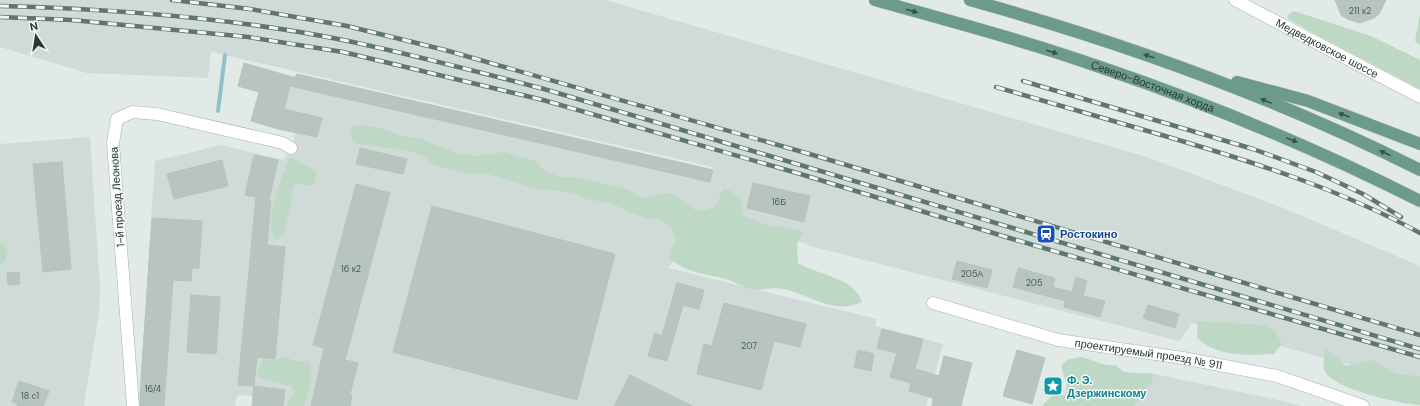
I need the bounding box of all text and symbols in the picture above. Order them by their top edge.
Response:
house number: 211 к2 [1349,5,1371,17]
one-way arrow [906,8,918,14]
north arrow [16,16,56,56]
street label: Медведковское шоссе [1273,16,1381,81]
text: N [29,19,39,34]
one-way arrow [1047,49,1059,55]
one-way arrow [1142,52,1154,58]
street label: Северо-Восточная хорда [1089,57,1217,116]
one-way arrow [1259,97,1271,103]
one-way arrow [1338,111,1350,117]
one-way arrow [1286,138,1298,144]
street label: 1-й проезд Леонова [106,146,127,247]
one-way arrow [1379,150,1390,156]
house number: 16Б [772,196,786,208]
station icon: Ростокино [1035,223,1057,245]
place label: Ростокино [1060,227,1118,241]
house number: 16 к2 [341,263,361,275]
house number: 205А [961,268,983,280]
house number: 205 [1026,277,1042,289]
street label: проектируемый проезд № 911 [1074,335,1224,372]
house number: 207 [741,340,757,352]
place label: Ф. Э. Дзержинскому [1067,373,1147,400]
place icon: Ф. Э. Дзержинскому [1042,375,1064,397]
house number: 16/4 [145,383,162,395]
house number: 18 с1 [21,390,39,402]

